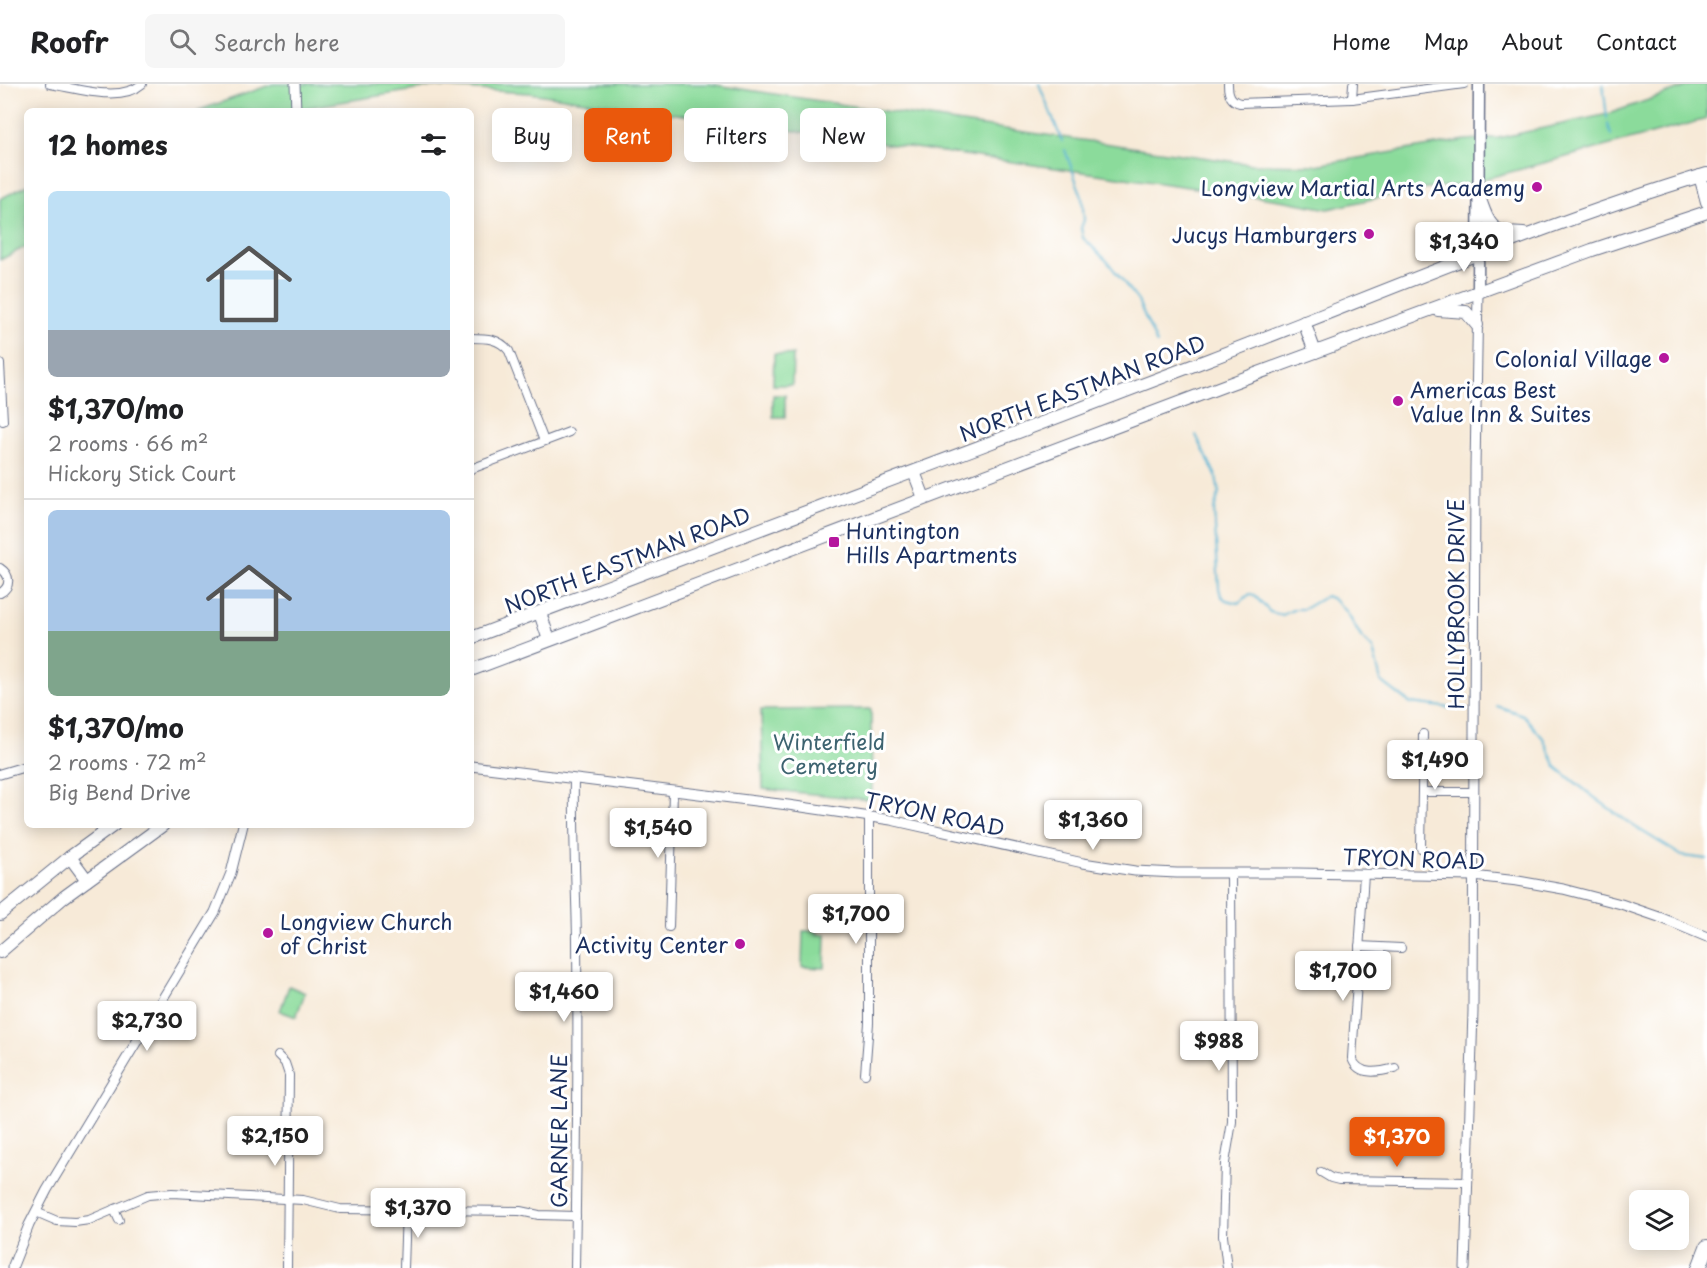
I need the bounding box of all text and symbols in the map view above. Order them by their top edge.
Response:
search box [145,14,565,68]
text: Roofr [30,20,109,63]
icon: search [166,25,199,58]
text: Search here [214,25,339,58]
text: Home [1332,25,1391,57]
text: Map [1424,25,1469,57]
text: About [1502,25,1563,57]
text: Contact [1596,25,1677,57]
chip: Buy [492,108,572,162]
chip: Rent [584,108,672,162]
chip: Filters [684,108,788,162]
chip: New [800,108,886,162]
text: 12 homes [48,125,168,164]
icon: filters [417,128,450,161]
place label: Longview Martial Arts Academy [1201,171,1525,203]
marker: Longview Martial Arts Academy [1530,180,1544,194]
place label: Jucys Hamburgers [1172,218,1357,250]
pin: $1,340 [1415,222,1513,273]
text: $1,340 [1429,226,1499,256]
marker: Jucys Hamburgers [1362,227,1376,241]
icon: home [195,230,303,338]
street label: NORTH EASTMAN ROAD [954,325,1210,449]
place label: Colonial Village [1494,342,1652,374]
marker: Colonial Village [1657,351,1671,365]
place label: Americas Best Value Inn & Suites [1410,373,1591,429]
text: $1,370/mo [48,389,184,428]
marker: Americas Best Value Inn & Suites [1391,394,1405,408]
text: 2 rooms · 66 m² [48,428,208,458]
text: Hickory Stick Court [48,458,236,488]
street label: NORTH EASTMAN ROAD [499,497,755,621]
street label: HOLLYBROOK DRIVE [1439,499,1471,709]
place label: Huntington Hills Apartments [846,514,1017,570]
marker: Huntington Hills Apartments [827,535,841,549]
icon: home [195,549,303,657]
text: $1,370/mo [48,708,184,747]
park label: Winterfield Cemetery [773,725,885,781]
pin: $1,490 [1386,740,1484,791]
text: $1,490 [1401,744,1469,774]
text: 2 rooms · 72 m² [48,747,207,777]
text: Big Bend Drive [48,777,191,807]
street label: TRYON ROAD [862,783,1008,843]
pin: $1,360 [1044,800,1142,851]
text: $1,360 [1058,804,1128,834]
pin: $1,540 [609,808,707,859]
text: $1,540 [624,812,692,842]
street label: TRYON ROAD [1342,840,1486,876]
pin: $1,700 [807,894,905,945]
text: $1,700 [822,898,890,928]
place label: Longview Church of Christ [280,905,453,961]
marker: Longview Church of Christ [261,926,275,940]
place label: Activity Center [575,928,728,960]
marker: Activity Center [733,937,747,951]
pin: $1,700 [1294,951,1392,1002]
text: $1,700 [1309,955,1377,985]
pin: $1,460 [515,972,613,1023]
text: $1,460 [529,976,599,1006]
pin: $2,730 [98,1001,196,1052]
text: $2,730 [111,1005,183,1035]
pin: $988 [1183,1021,1255,1072]
text: $988 [1194,1025,1244,1055]
street label: GARNER LANE [542,1054,574,1208]
pin: $2,150 [226,1116,324,1167]
pin: $1,370 [1348,1117,1446,1168]
text: $2,150 [241,1120,309,1150]
text: $1,370 [1364,1121,1430,1151]
pin: $1,370 [369,1188,467,1239]
map controls [1629,1190,1689,1250]
button: layers [1629,1190,1689,1250]
text: $1,370 [385,1192,451,1222]

